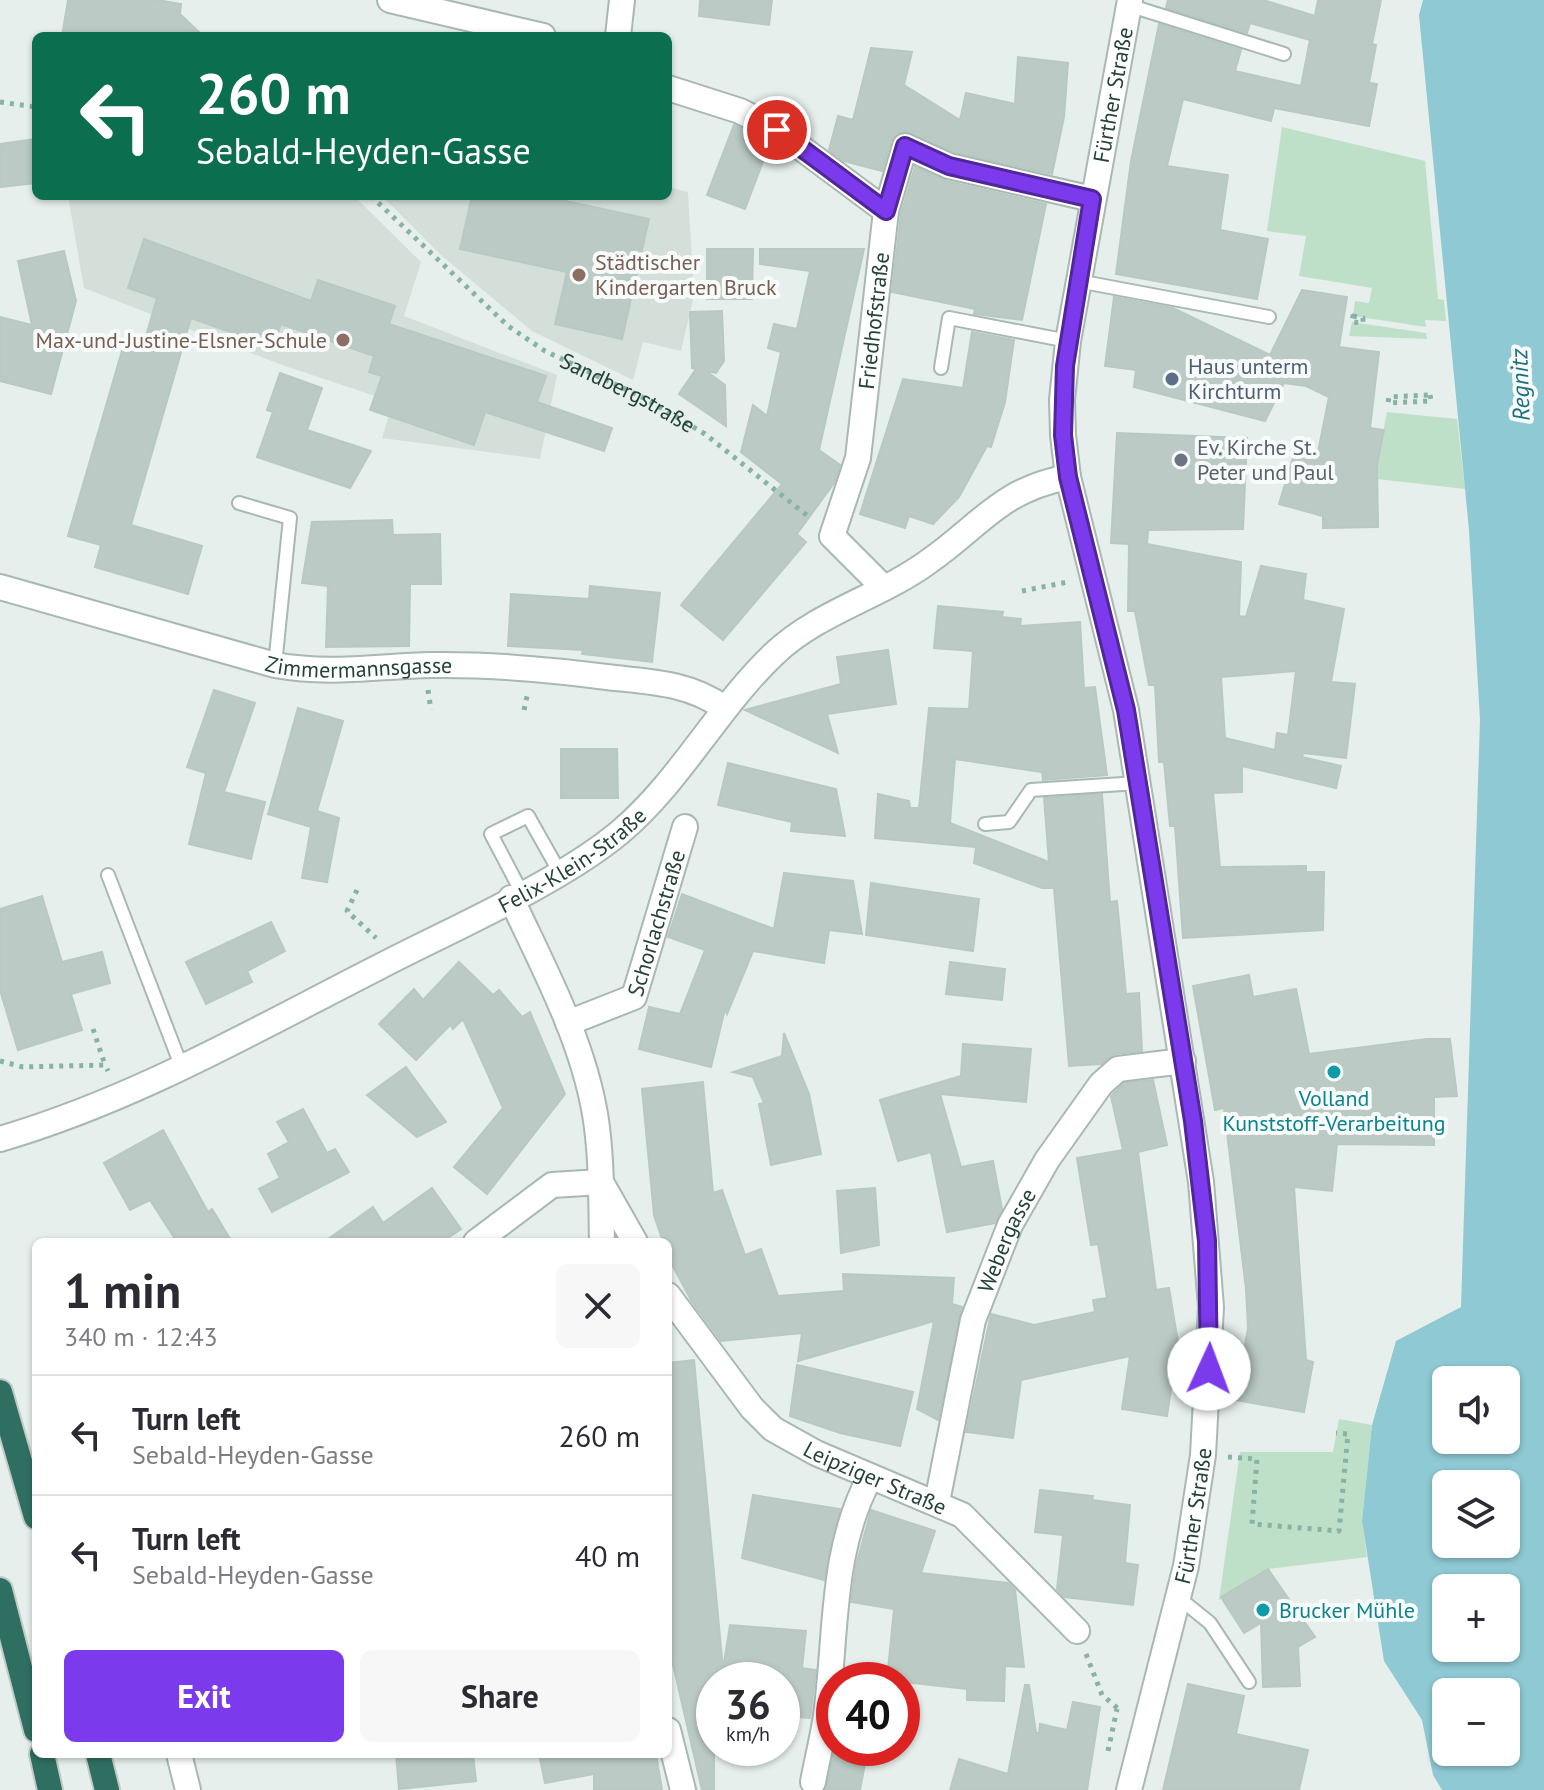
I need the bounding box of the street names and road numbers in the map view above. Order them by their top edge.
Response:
street label: Fürther Straße [1087,25,1139,165]
street label: Friedhofstraße [852,251,895,391]
street label: Sandbergstraße [556,346,700,439]
street label: Zimmermannsgasse [262,649,452,684]
street label: Felix-Klein-Straße [493,802,652,919]
street label: Schorlachstraße [621,847,691,1000]
street label: Webergasse [971,1183,1042,1296]
street label: Leipziger Straße [799,1435,951,1521]
street label: Fürther Straße [1168,1447,1217,1587]

